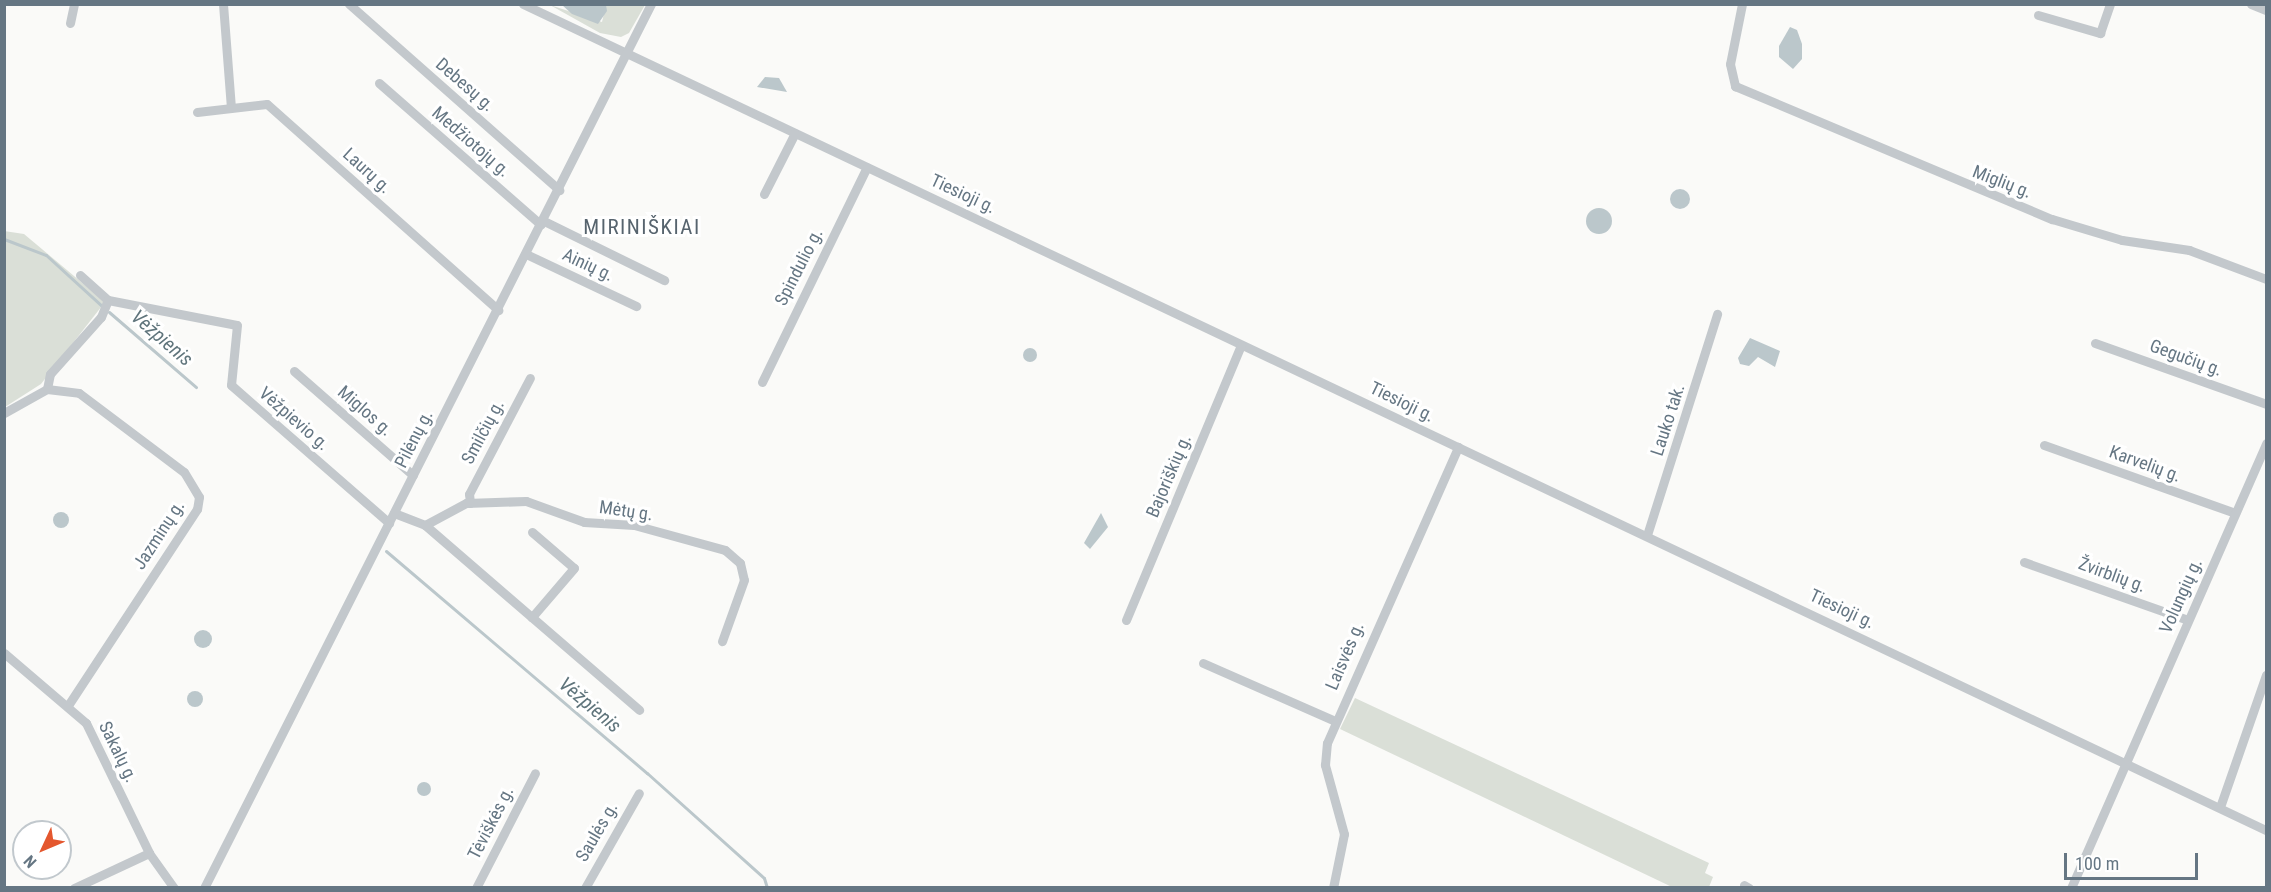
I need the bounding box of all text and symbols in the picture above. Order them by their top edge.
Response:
street label: Debesų g. [431,54,499,116]
street label: Medžiotojų g. [427,102,515,182]
street label: Laurų g. [338,144,396,198]
street label: Miglių g. [1970,161,2034,203]
street label: Tiesioji g. [927,170,999,218]
district label: MIRINIŠKIAI [583,214,701,240]
street label: Spindulio g. [770,225,828,309]
street label: Ainių g. [559,244,617,286]
water label: Vėžpienis [126,305,198,371]
street label: Gegučių g. [2147,335,2225,381]
street label: Tiesioji g. [1366,377,1438,427]
street label: Miglos g. [333,381,397,441]
street label: Lauko tak. [1646,381,1690,459]
street label: Vėžpievio g. [254,383,334,455]
street label: Smilčių g. [457,396,509,468]
street label: Pilėnų g. [390,407,438,471]
street label: Bajoriškių g. [1142,431,1196,521]
street label: Karvelių g. [2106,441,2184,487]
street label: Jazminų g. [129,496,189,574]
street label: Mėtų g. [598,497,654,525]
street label: Žvirblių g. [2075,553,2149,597]
street label: Volungių g. [2155,555,2207,637]
street label: Tiesioji g. [1806,585,1878,633]
street label: Laisvės g. [1321,619,1369,693]
water label: Vėžpienis [554,672,626,738]
street label: Sakalų g. [94,718,142,786]
street label: Tėviškės g. [463,783,519,863]
street label: Saulės g. [571,798,623,866]
north arrow [12,820,72,880]
scale bar [2067,841,2200,879]
text: N [20,851,40,872]
text: 100 m [2075,853,2119,874]

